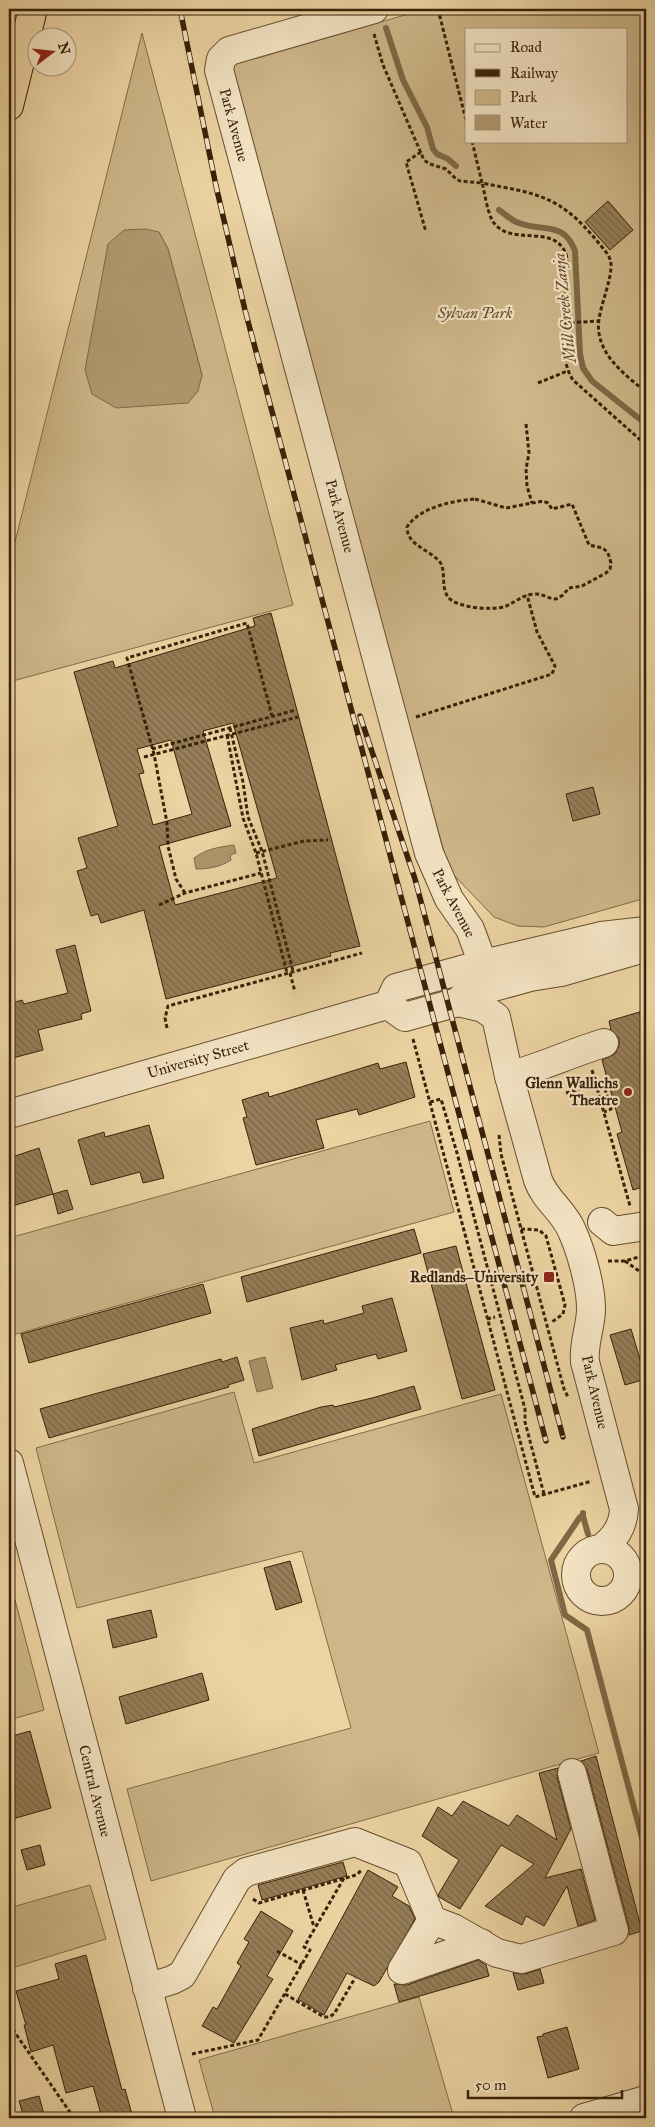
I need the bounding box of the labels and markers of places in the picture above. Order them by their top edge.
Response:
place label: Glenn Wallichs Theatre [525,1074,619,1109]
marker: Glenn Wallichs Theatre [622,1086,634,1098]
place label: Redlands–University [410,1268,539,1287]
marker: Redlands–University [542,1270,556,1284]

